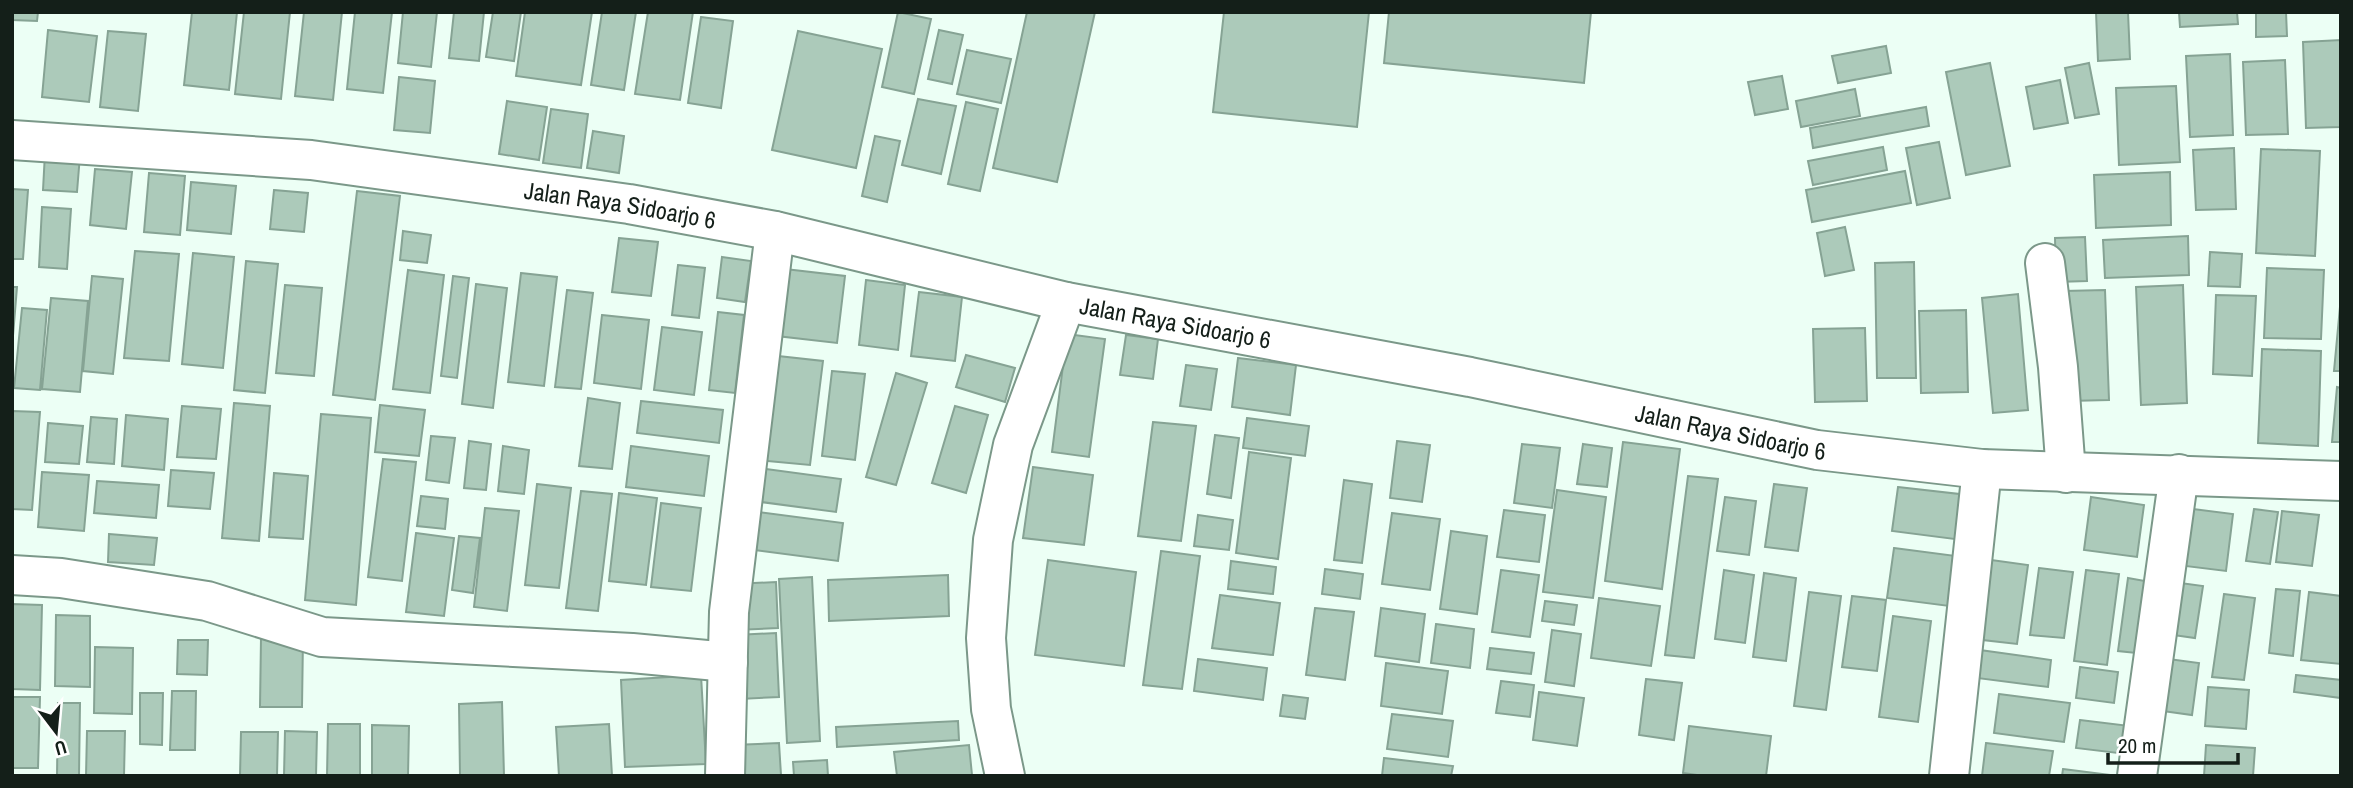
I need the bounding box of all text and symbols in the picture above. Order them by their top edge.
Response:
street label: Jalan Raya Sidoarjo 6 [522,174,719,236]
street label: Jalan Raya Sidoarjo 6 [1077,289,1274,356]
street label: Jalan Raya Sidoarjo 6 [1633,396,1827,467]
north arrow [21,697,91,767]
scale bar [2108,722,2238,766]
text: 20 m [2118,731,2156,760]
text: U [52,734,70,762]

